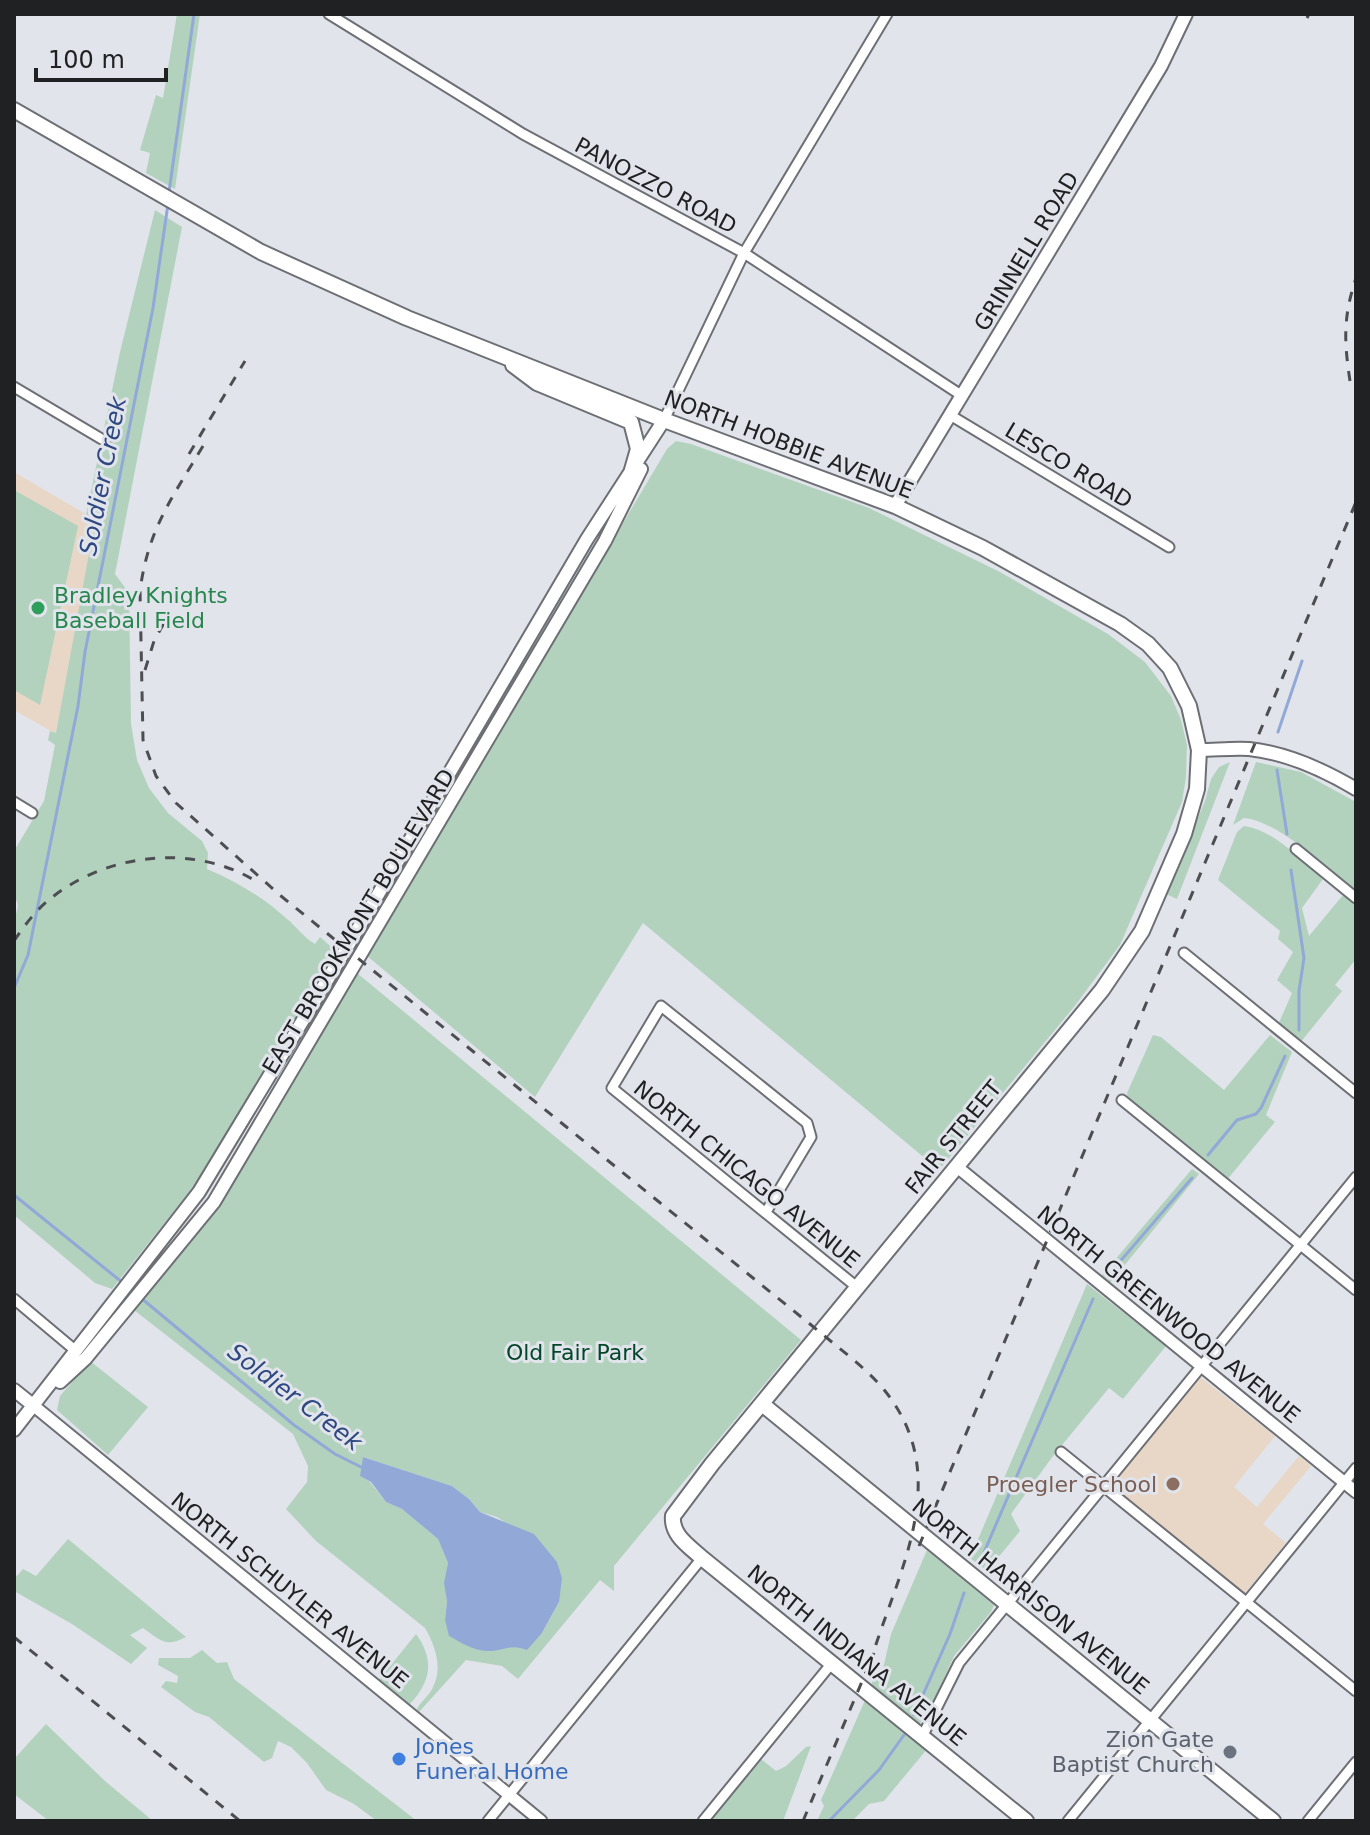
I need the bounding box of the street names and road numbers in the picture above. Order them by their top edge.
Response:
street label: PANOZZO ROAD [571,132,741,239]
street label: GRINNELL ROAD [969,167,1084,335]
street label: NORTH HOBBIE AVENUE [661,385,917,504]
street label: LESCO ROAD [1001,418,1137,513]
street label: EAST BROOKMONT BOULEVARD [257,764,460,1078]
street label: FAIR STREET [900,1075,1007,1199]
street label: NORTH CHICAGO AVENUE [629,1076,865,1273]
street label: NORTH GREENWOOD AVENUE [1032,1201,1305,1428]
street label: NORTH SCHUYLER AVENUE [166,1487,413,1694]
street label: NORTH HARRISON AVENUE [907,1493,1154,1700]
street label: NORTH INDIANA AVENUE [743,1560,971,1751]

